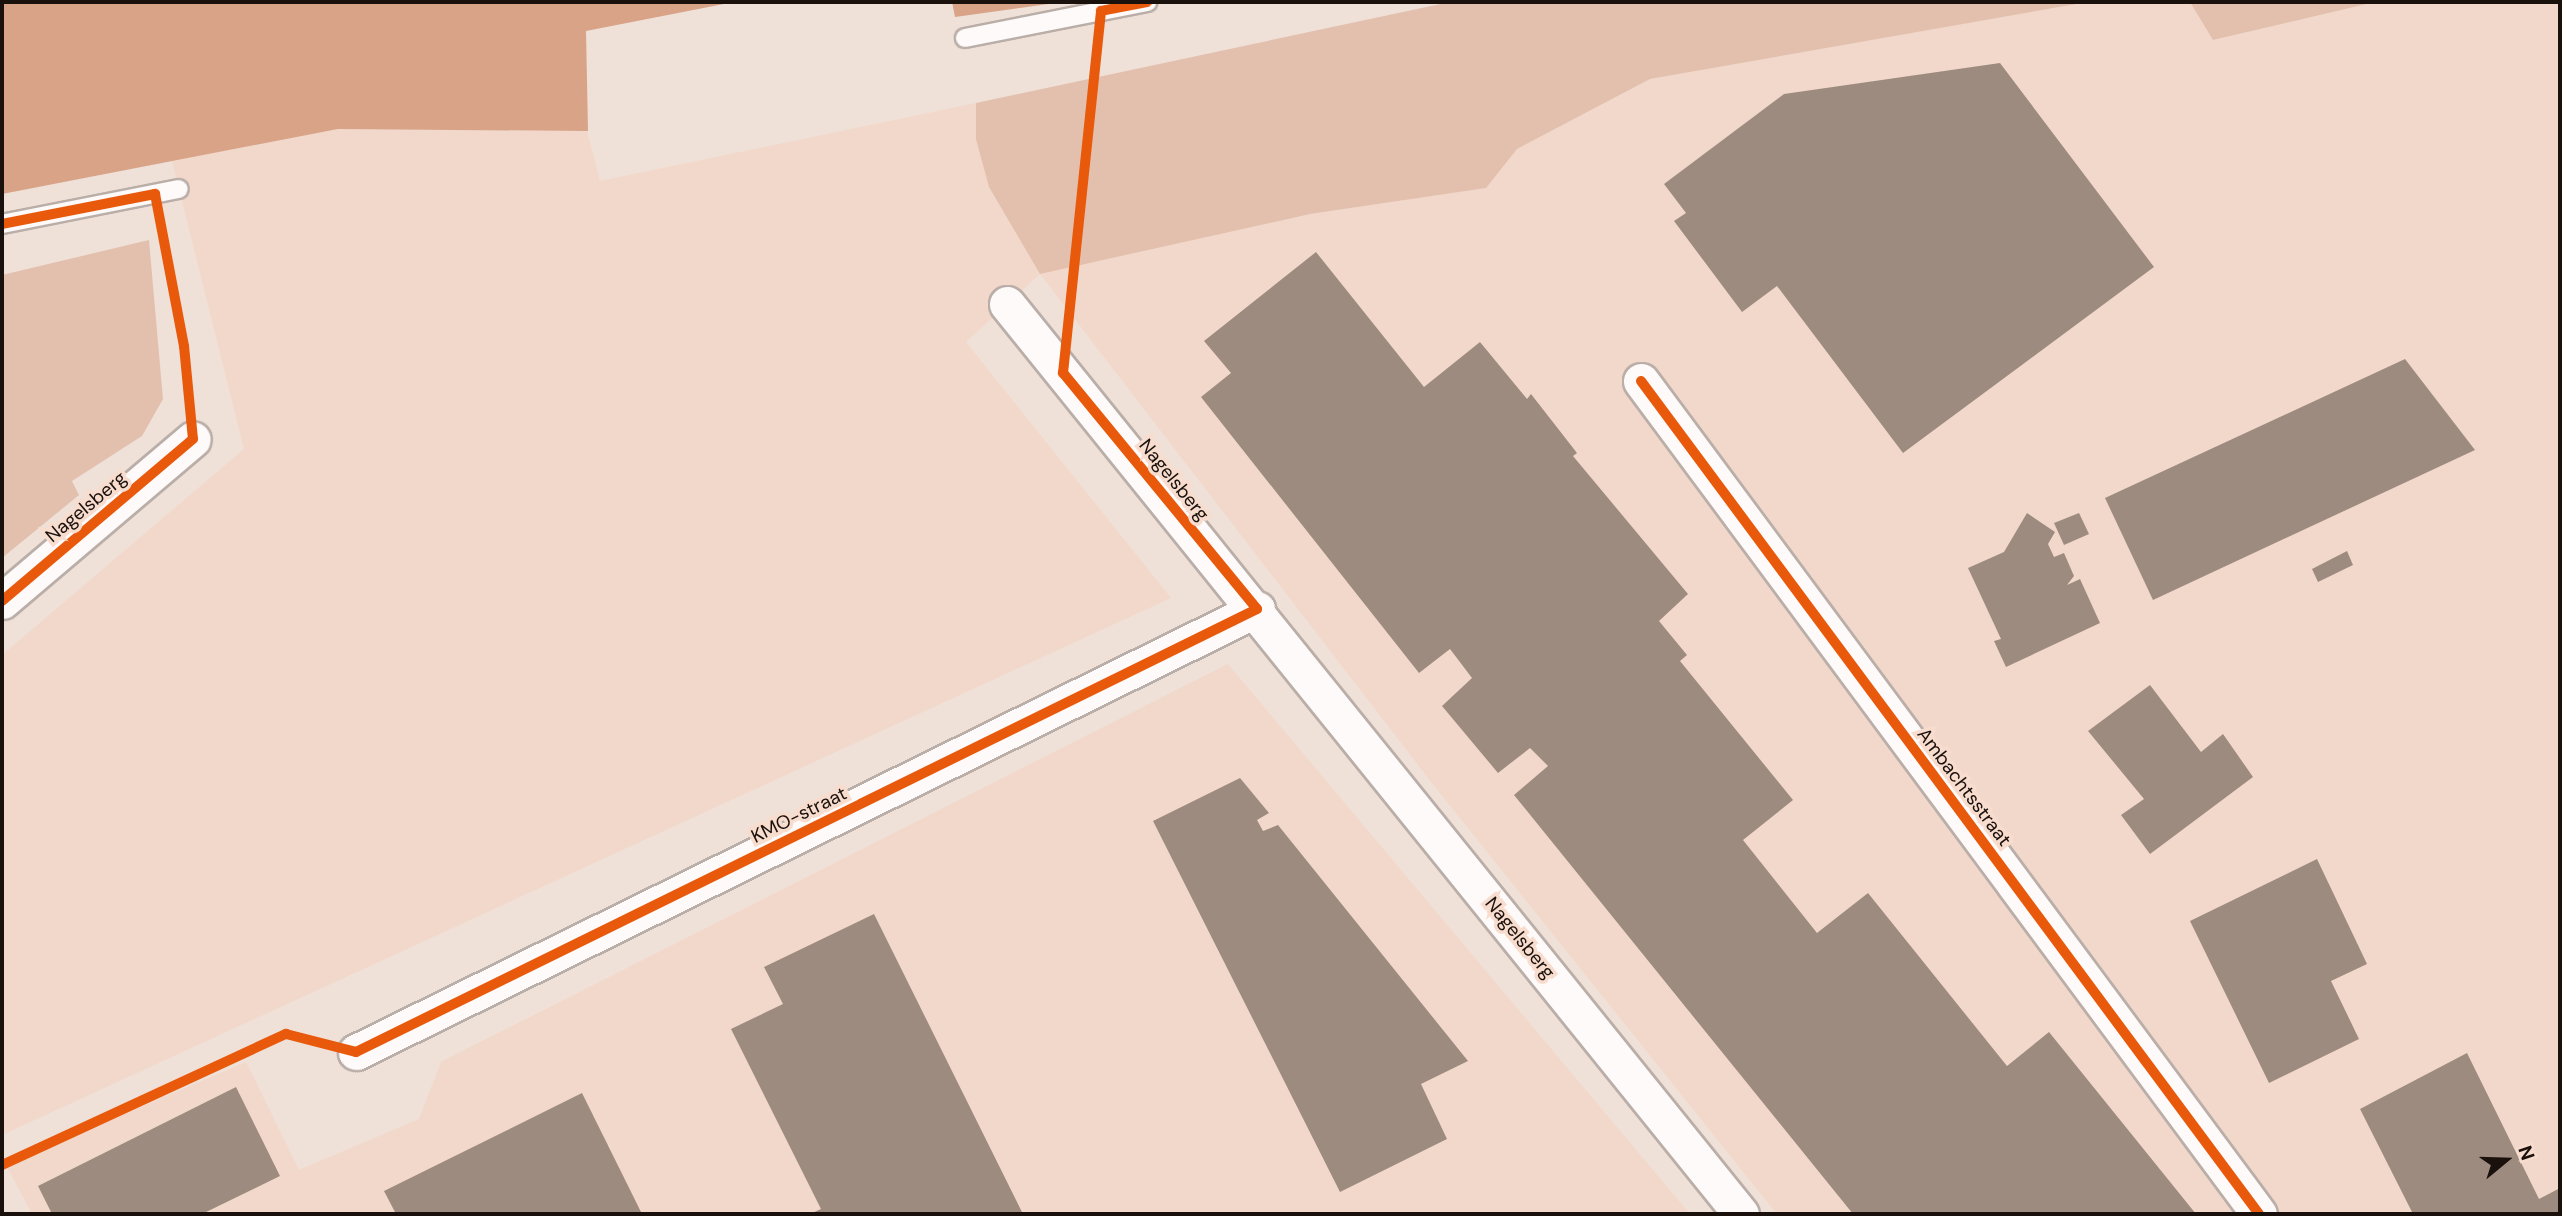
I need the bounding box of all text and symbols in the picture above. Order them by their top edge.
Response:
street label: Nagelsberg [1134,435,1214,525]
street label: Nagelsberg [41,467,131,547]
street label: Ambachtsstraat [1912,723,2016,851]
street label: KMO-straat [747,782,851,848]
street label: Nagelsberg [1480,893,1560,983]
north arrow [2471,1125,2541,1195]
text: N [2512,1142,2540,1164]

